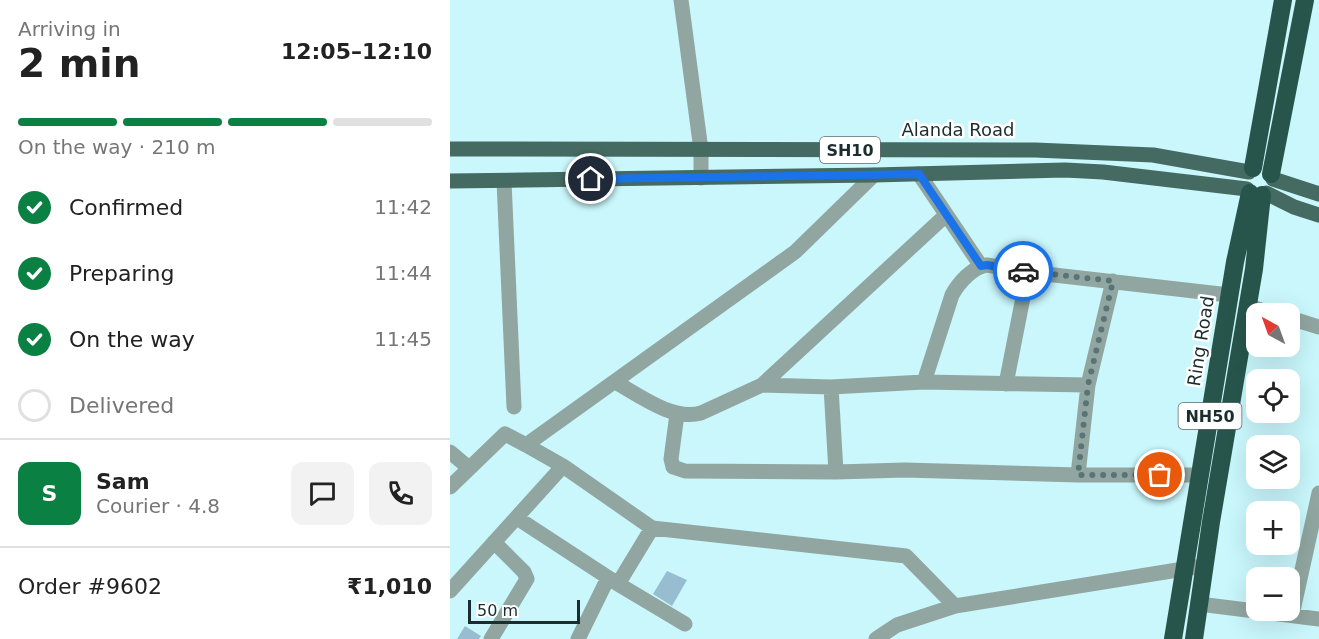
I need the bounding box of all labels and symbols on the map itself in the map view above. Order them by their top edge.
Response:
street label: Alanda Road [901,119,1015,140]
road number: SH10 [820,137,880,163]
pin [565,153,616,204]
courier [993,241,1053,301]
street label: Ring Road [1183,294,1218,388]
north arrow [1246,303,1300,357]
road number: NH50 [1178,403,1242,429]
pin [1134,449,1185,500]
scale bar [468,597,580,624]

